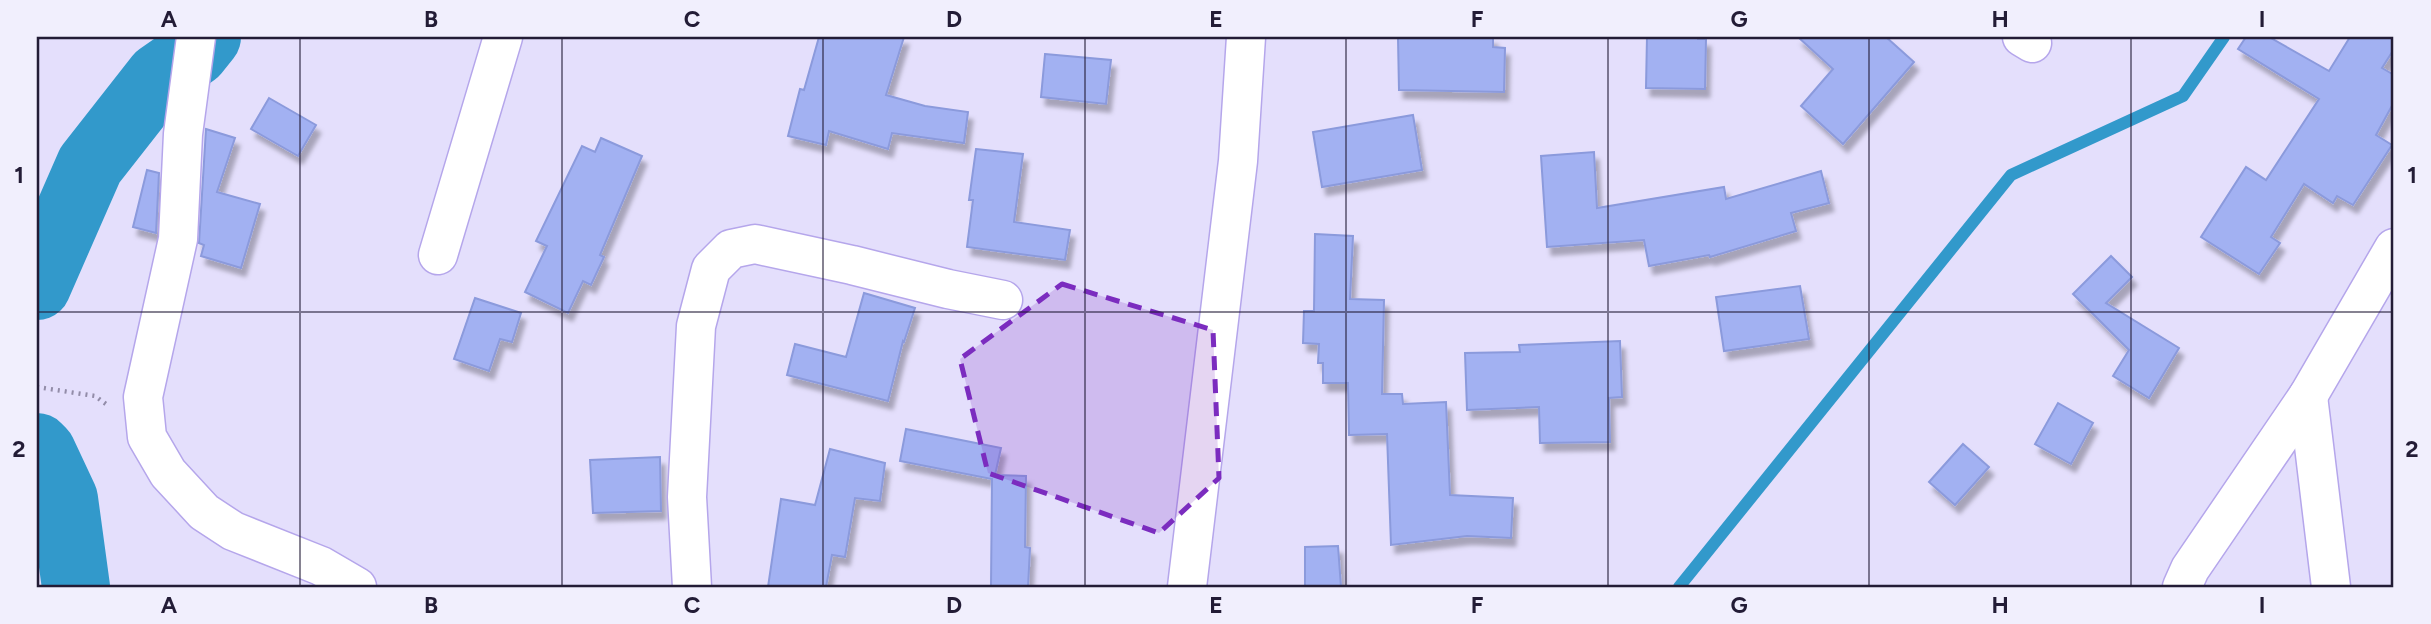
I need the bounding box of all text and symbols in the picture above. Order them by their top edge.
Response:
text: A [161,5,178,33]
text: B [424,5,438,33]
text: C [684,5,701,33]
text: D [946,5,962,33]
text: E [1209,5,1223,33]
text: F [1471,5,1484,33]
text: G [1730,5,1748,33]
text: H [1991,5,2009,33]
text: I [2259,5,2265,33]
text: 1 [14,161,24,189]
text: 1 [2407,161,2417,189]
text: 2 [12,435,26,463]
text: 2 [2405,435,2419,463]
text: A [161,591,178,619]
text: B [424,591,438,619]
text: C [684,591,701,619]
text: D [946,591,962,619]
text: E [1209,591,1223,619]
text: F [1471,591,1484,619]
text: G [1730,591,1748,619]
text: H [1991,591,2009,619]
text: I [2259,591,2265,619]

